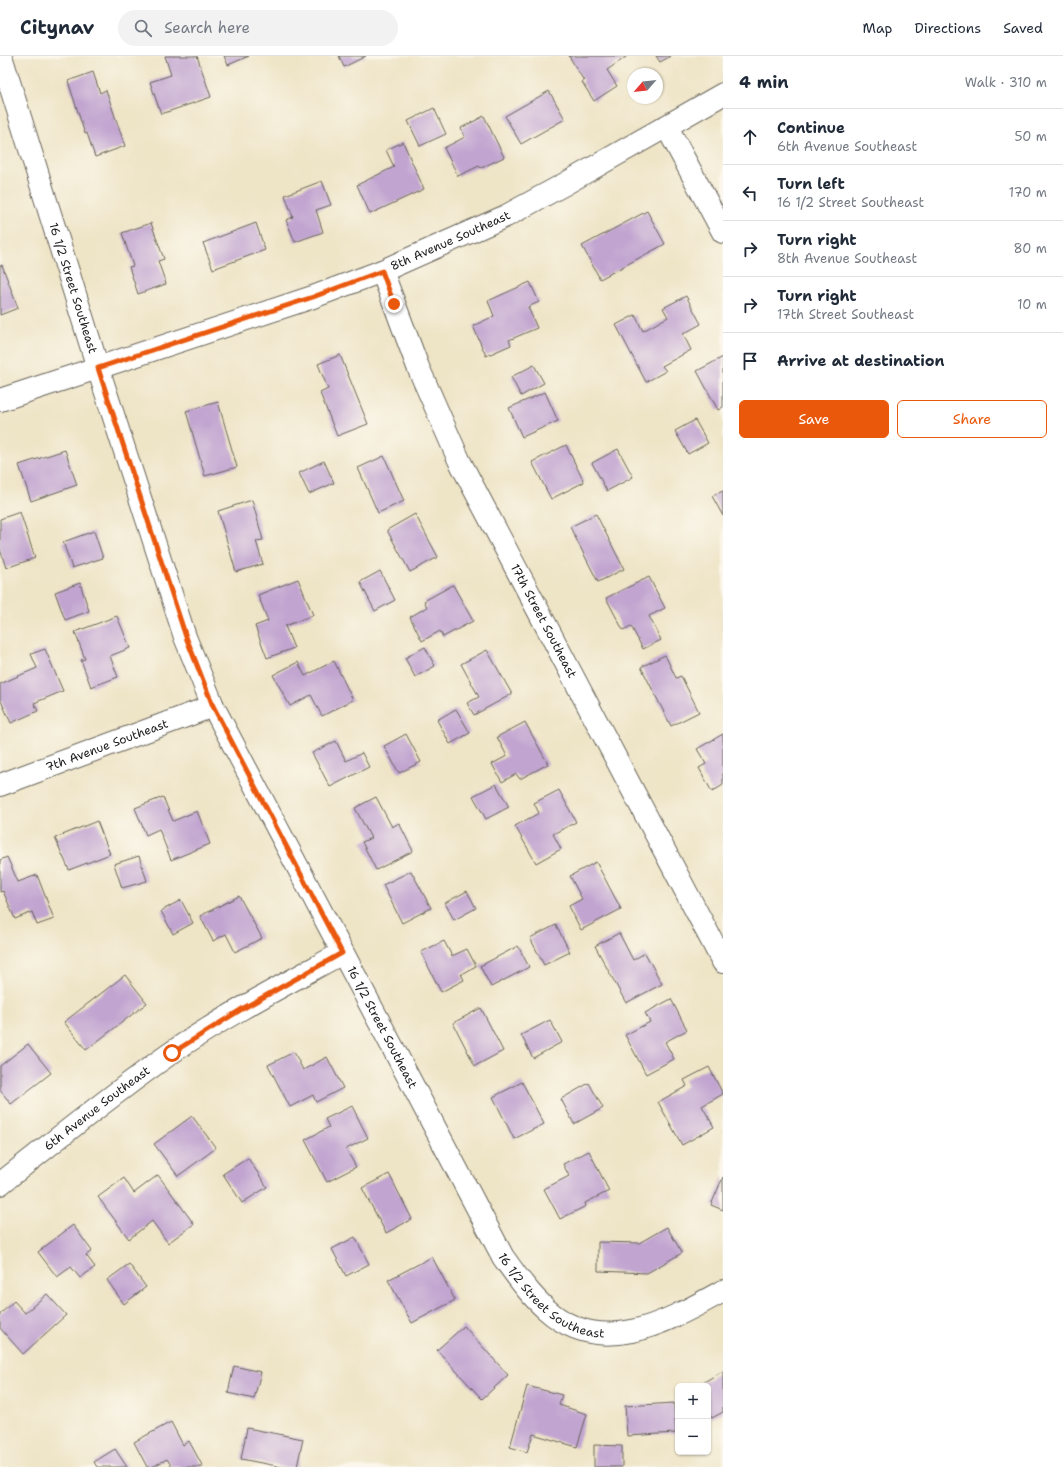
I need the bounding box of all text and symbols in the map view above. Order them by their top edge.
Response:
search box [118,10,398,46]
text: Citynav [20,15,94,40]
icon: search [132,17,154,39]
text: Search here [164,18,250,38]
text: Map [863,19,893,37]
text: Directions [915,19,981,37]
text: Saved [1003,19,1043,37]
north arrow [627,68,663,104]
text: 4 min [739,71,789,93]
text: Walk · 310 m [965,74,1047,91]
text: Continue [777,118,845,138]
icon: ahead [739,126,761,148]
text: 50 m [1014,128,1047,145]
text: 6th Avenue Southeast [777,138,917,155]
text: Turn left [777,174,845,194]
icon: left [739,182,761,204]
text: 170 m [1009,184,1047,201]
text: 16 1/2 Street Southeast [777,194,924,211]
street label: 8th Avenue Southeast [388,207,513,274]
street label: 16 1/2 Street Southeast [45,221,101,355]
text: Turn right [777,230,857,250]
icon: right [739,238,761,260]
text: 80 m [1013,240,1047,257]
text: 8th Avenue Southeast [777,250,917,267]
text: Turn right [777,286,857,306]
icon: right [739,294,761,316]
route end [385,295,403,313]
text: 10 m [1017,296,1047,313]
text: 17th Street Southeast [777,306,914,323]
icon: arrive [739,350,761,372]
text: Arrive at destination [777,351,945,371]
button: Save [739,400,889,438]
button: Share [897,400,1047,438]
street label: 17th Street Southeast [507,561,580,681]
street label: 7th Avenue Southeast [43,715,170,775]
street label: 16 1/2 Street Southeast [343,963,421,1091]
route start [163,1044,181,1062]
street label: 6th Avenue Southeast [41,1063,153,1154]
street label: 16 1/2 Street Southeast [494,1250,605,1342]
map controls [675,1383,711,1455]
button: + [675,1383,711,1419]
button: − [675,1419,711,1455]

